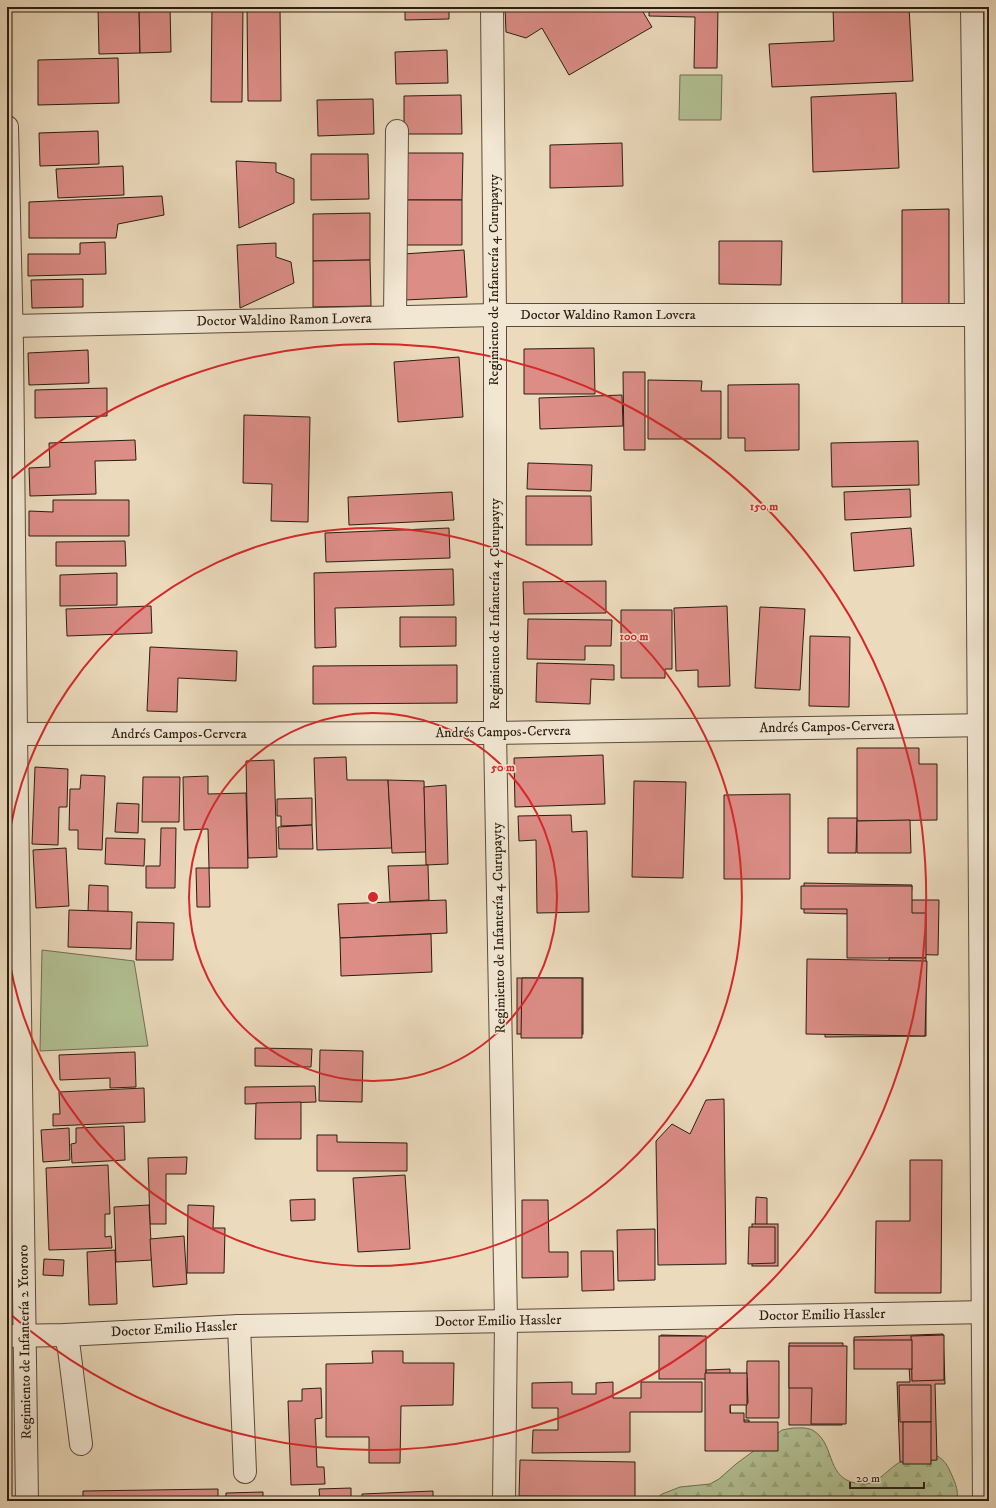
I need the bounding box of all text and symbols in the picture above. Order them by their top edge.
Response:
street label: Regimiento de Infantería 4 Curupayty [485,174,503,386]
street label: Doctor Waldino Ramon Lovera [520,306,696,324]
street label: Doctor Waldino Ramon Lovera [196,309,372,331]
street label: Regimiento de Infantería 4 Curupayty [486,498,504,710]
text: 150 m [750,499,778,514]
text: 100 m [620,629,648,644]
street label: Andrés Campos-Cervera [759,717,895,737]
street label: Andrés Campos-Cervera [435,722,571,742]
street label: Andrés Campos-Cervera [111,725,247,743]
text: 50 m [490,760,515,775]
street label: Regimiento de Infantería 4 Curupayty [488,822,510,1034]
centre of rings [366,890,380,904]
street label: Regimiento de Infantería 2 Ytororo [14,1244,36,1439]
street label: Doctor Emilio Hassler [759,1305,886,1325]
street label: Doctor Emilio Hassler [435,1311,562,1331]
street label: Doctor Emilio Hassler [110,1317,238,1341]
scale bar [850,1464,924,1490]
text: 20 m [856,1471,880,1486]

